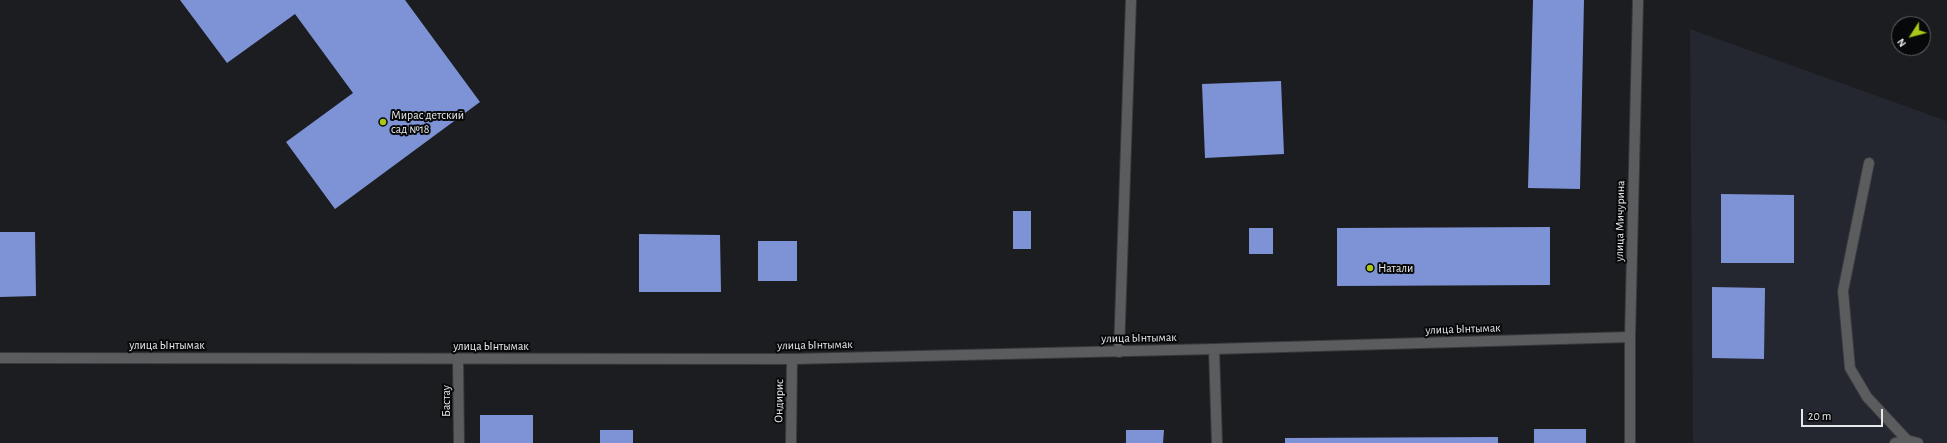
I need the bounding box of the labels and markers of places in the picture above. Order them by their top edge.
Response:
place label: Мирас детский сад №18 [391,108,464,136]
marker: Мирас детский сад №18 [378,117,388,127]
place label: Натали [1378,261,1413,275]
marker: Натали [1365,263,1375,273]

